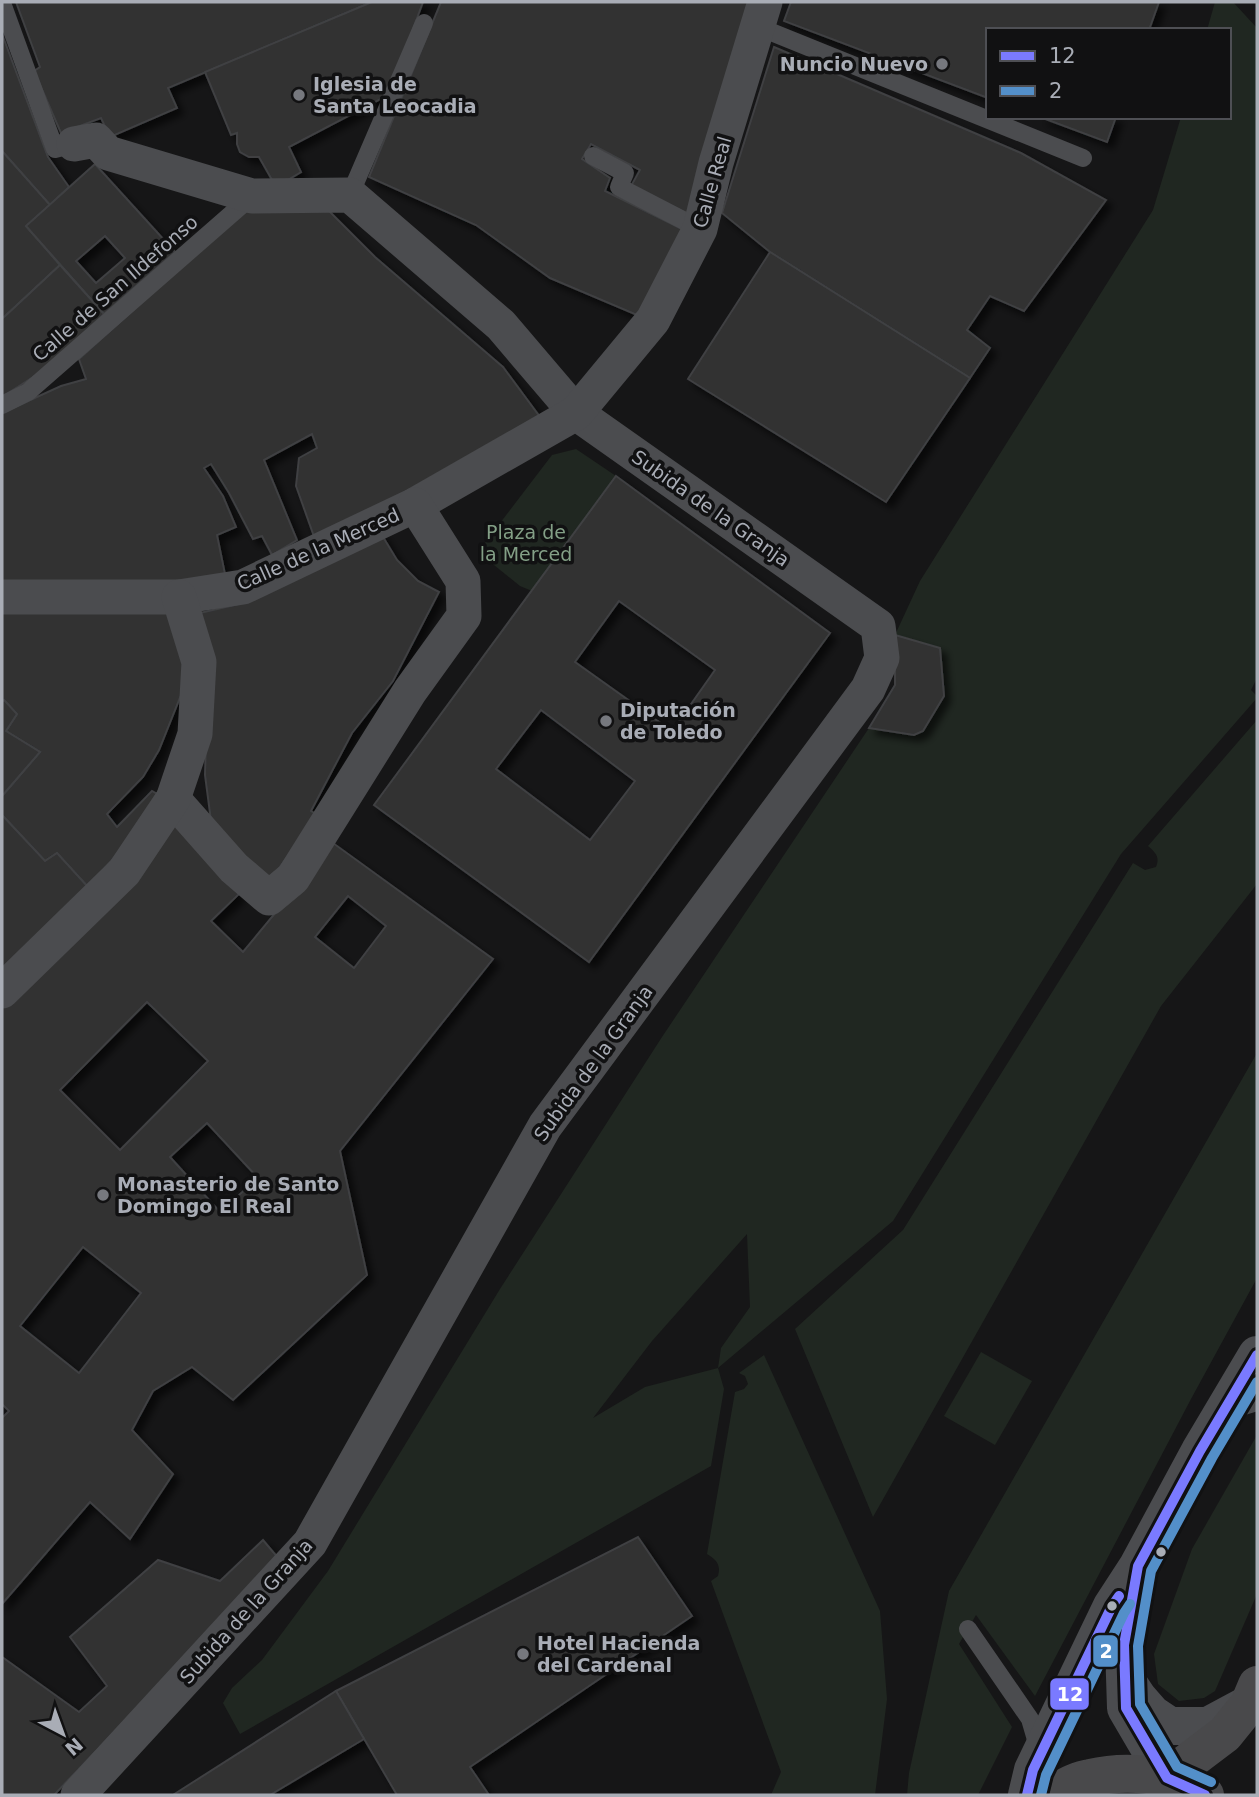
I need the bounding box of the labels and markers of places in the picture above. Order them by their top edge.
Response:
place label: Nuncio Nuevo [780,53,928,75]
marker: Nuncio Nuevo [934,56,950,72]
place label: Iglesia de Santa Leocadia [313,73,477,117]
marker: Iglesia de Santa Leocadia [291,87,307,103]
place label: Diputación de Toledo [620,699,736,743]
marker: Diputación de Toledo [598,713,614,729]
place label: Monasterio de Santo Domingo El Real [117,1173,339,1217]
marker: Monasterio de Santo Domingo El Real [95,1187,111,1203]
unlabelled marker [1154,1545,1168,1559]
unlabelled marker [1105,1599,1119,1613]
place label: Hotel Hacienda del Cardenal [537,1632,700,1676]
marker: Hotel Hacienda del Cardenal [515,1646,531,1662]

